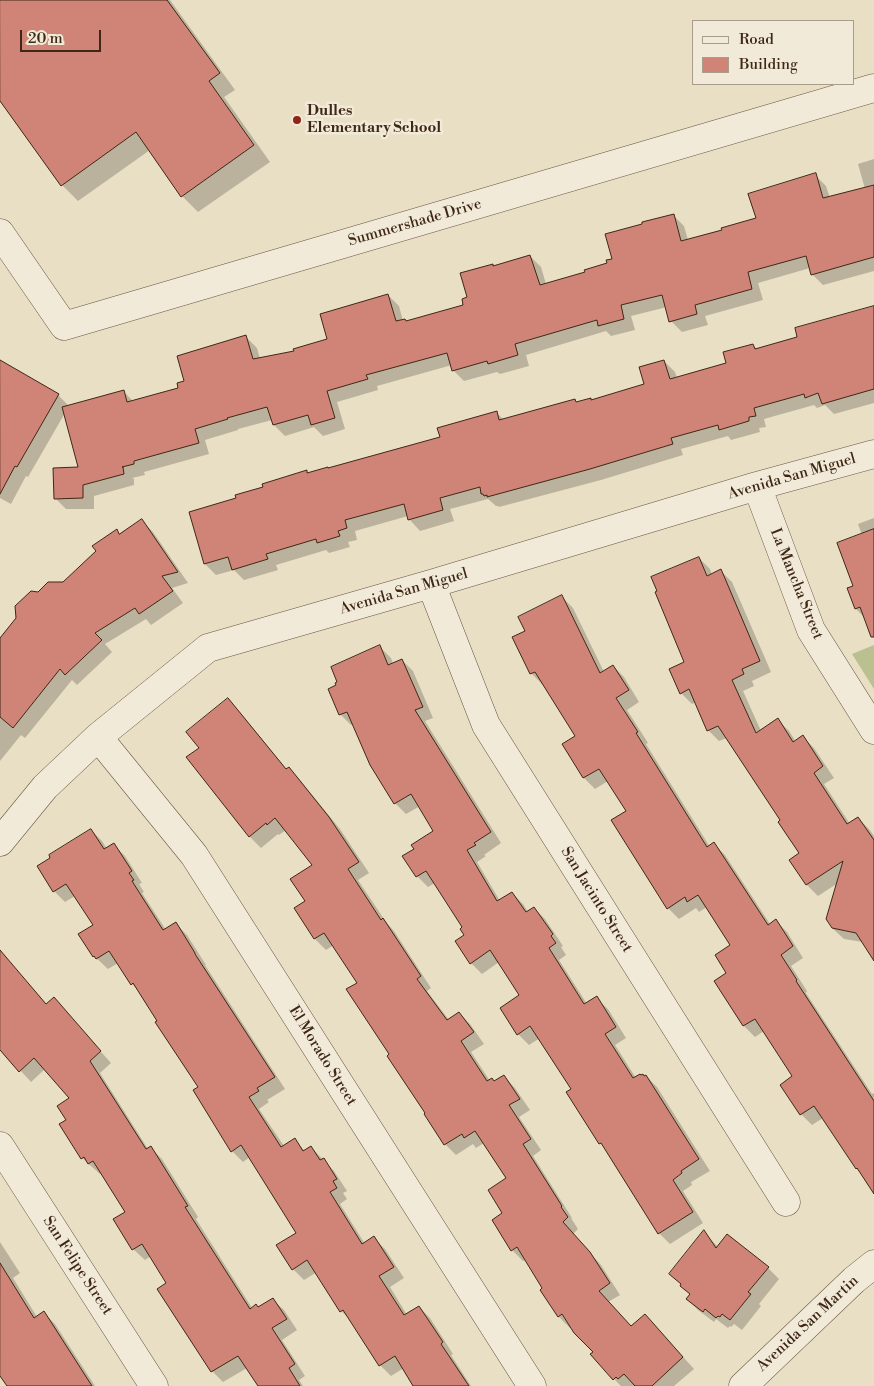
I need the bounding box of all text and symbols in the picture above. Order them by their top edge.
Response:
scale bar [22,20,104,52]
legend [692,20,854,85]
text: 20 m [28,29,63,48]
text: Road [739,30,774,49]
text: Building [739,55,798,74]
place label: Dulles Elementary School [307,102,441,137]
marker: Dulles Elementary School [291,114,303,126]
street label: Summershade Drive [346,195,484,251]
street label: Avenida San Miguel [726,450,858,504]
street label: La Mancha Street [766,526,826,642]
street label: Avenida San Miguel [338,565,470,619]
street label: San Jacinto Street [556,844,636,956]
street label: El Morado Street [284,1003,360,1109]
street label: San Felipe Street [38,1213,116,1319]
street label: Avenida San Martin [753,1272,863,1376]

